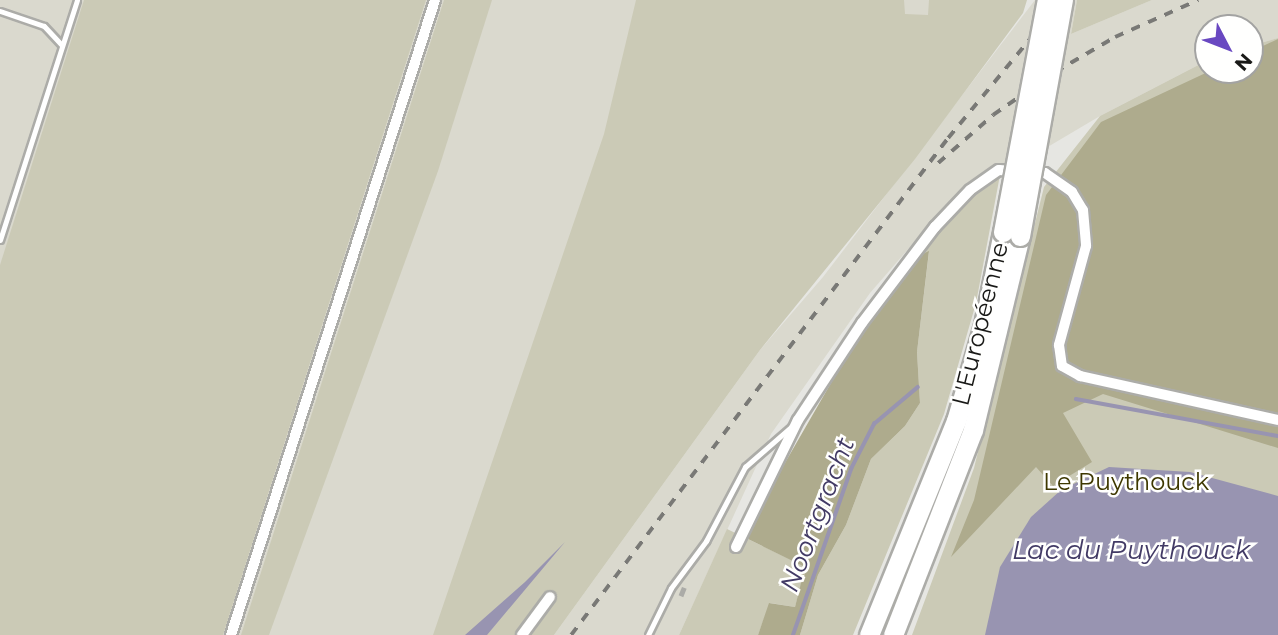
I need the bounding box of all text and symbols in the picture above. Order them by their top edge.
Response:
north arrow [1194,14,1264,84]
text: N [1230,49,1257,75]
street label: L'Européenne [946,239,1014,409]
water label: Noortgracht [774,433,862,597]
park label: Le Puythouck [1043,468,1209,496]
water label: Lac du Puythouck [1012,535,1250,567]

